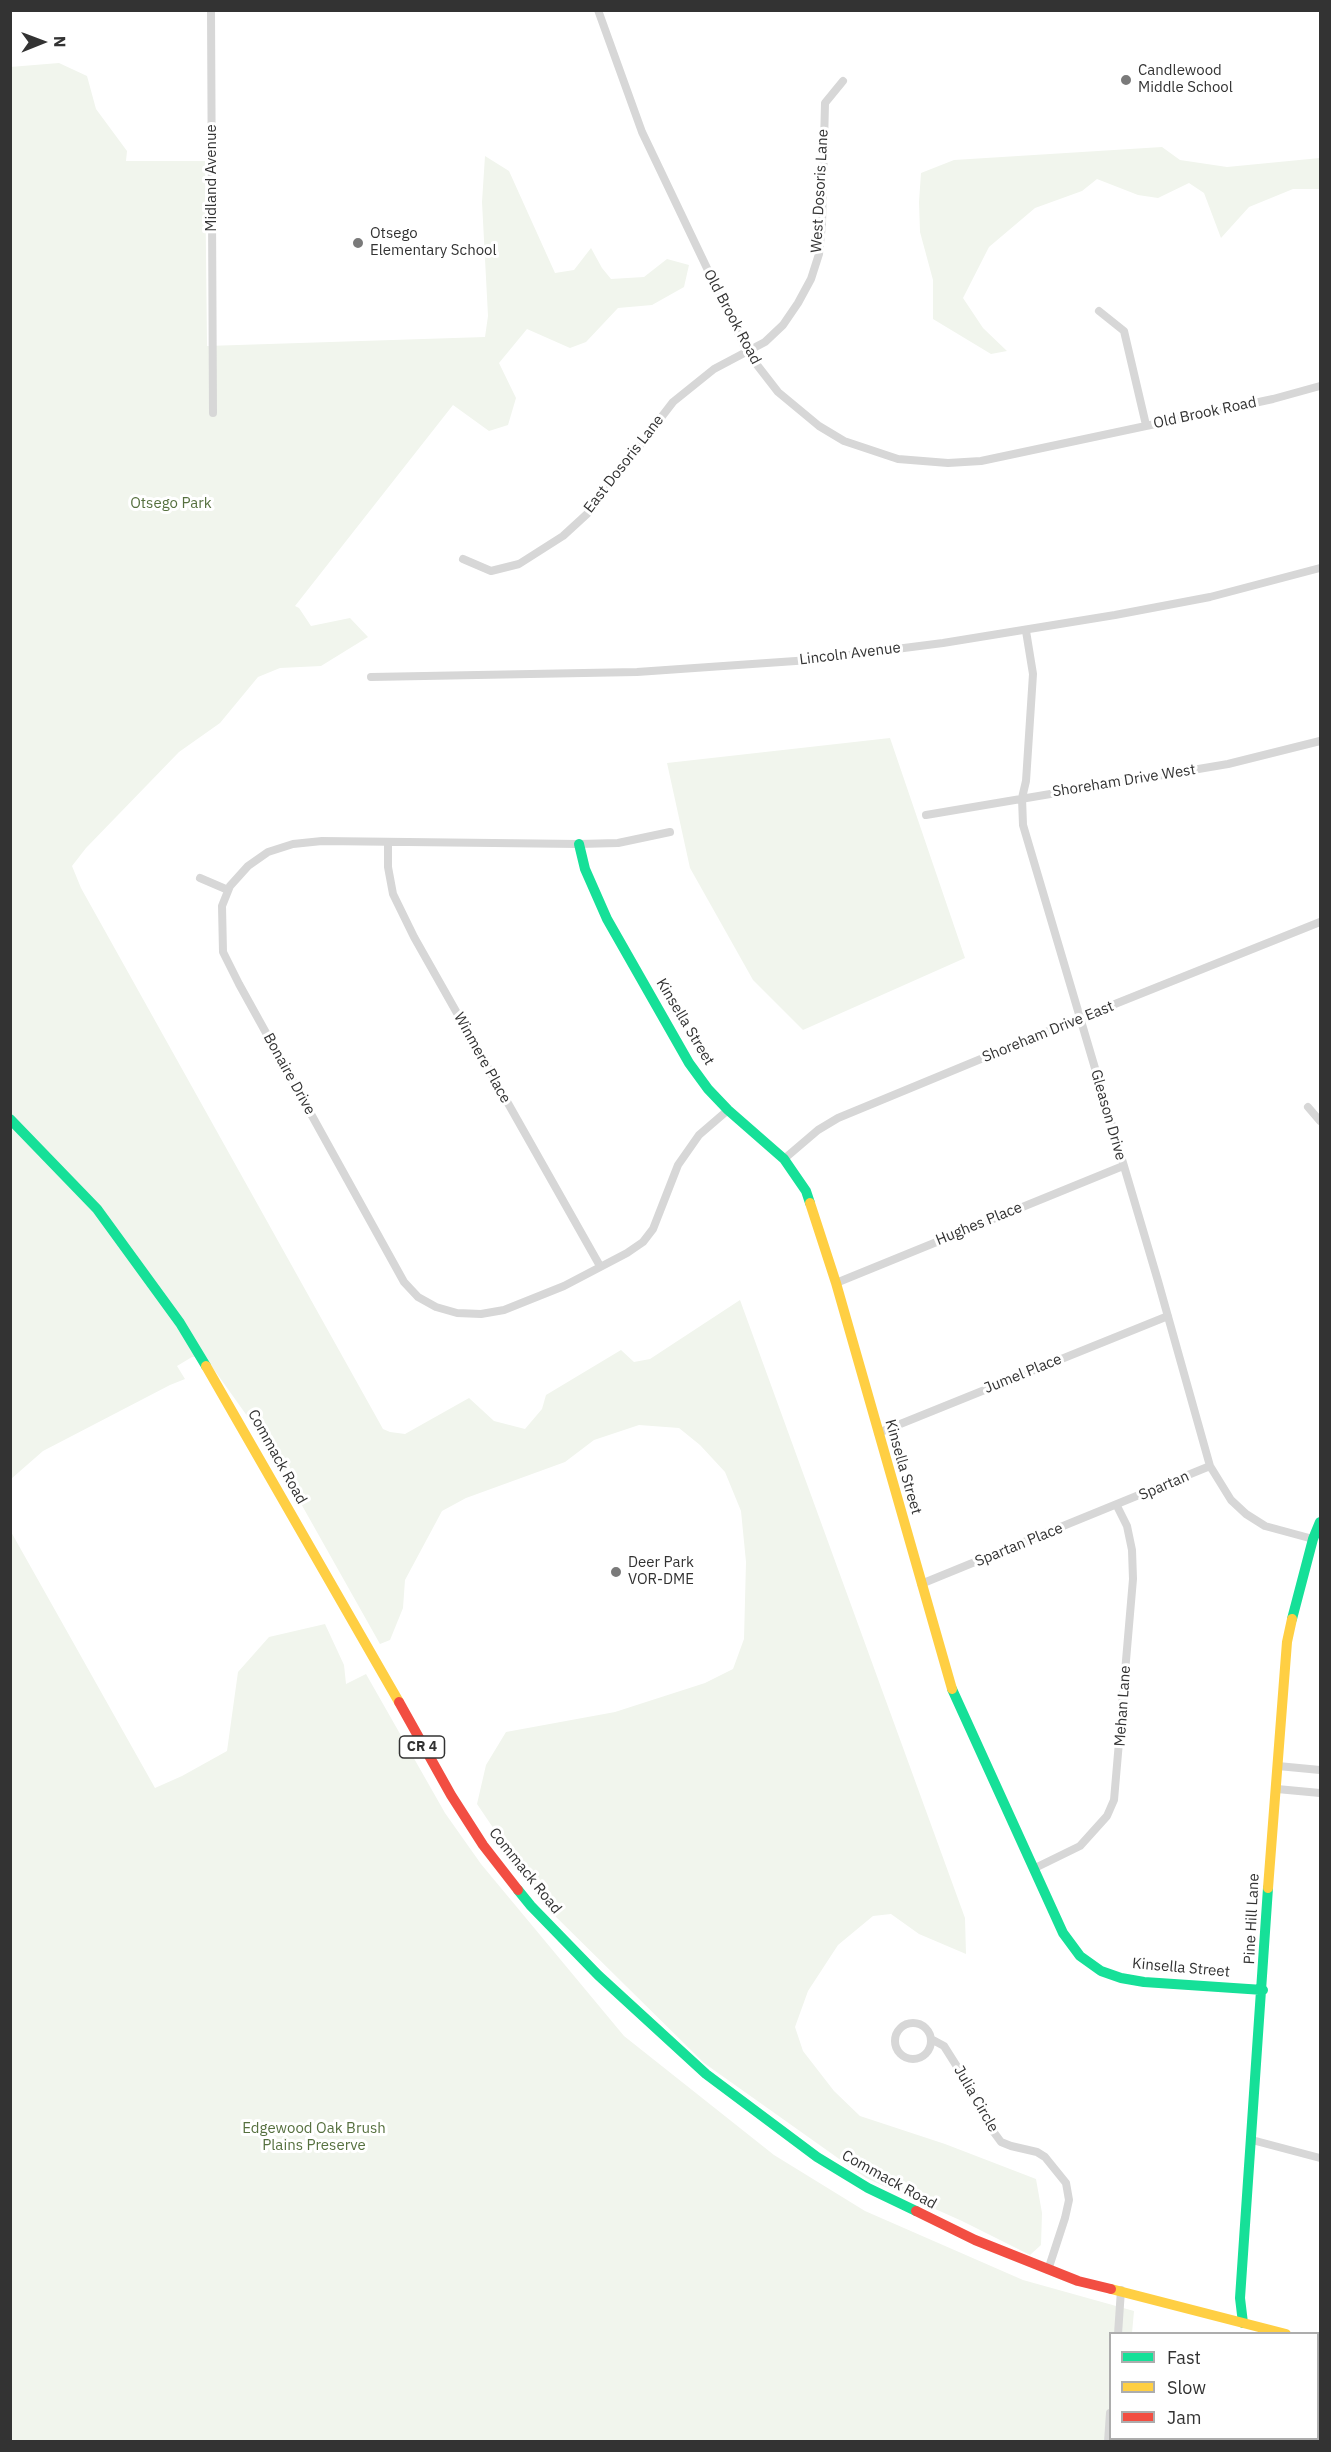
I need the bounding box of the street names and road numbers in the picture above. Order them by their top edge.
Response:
street label: Midland Avenue [203,124,221,232]
street label: West Dosoris Lane [808,129,832,253]
street label: Old Brook Road [699,266,765,368]
street label: Old Brook Road [1152,393,1258,433]
street label: East Dosoris Lane [580,411,668,517]
street label: Lincoln Avenue [798,639,902,669]
street label: Shoreham Drive West [1051,761,1197,801]
street label: Kinsella Street [652,975,718,1069]
street label: Shoreham Drive East [980,997,1116,1067]
street label: Winmere Place [450,1009,514,1107]
street label: Bonaire Drive [259,1030,319,1118]
street label: Gleason Drive [1086,1068,1130,1162]
street label: Hughes Place [933,1199,1025,1249]
street label: Jumel Place [982,1350,1064,1398]
street label: Commack Road [244,1407,310,1507]
street label: Kinsella Street [881,1417,925,1517]
street label: Spartan [1136,1467,1192,1505]
street label: Spartan Place [972,1519,1066,1571]
street label: Mehan Lane [1111,1665,1135,1747]
road number: CR 4 [400,1736,444,1758]
street label: Commack Road [485,1824,565,1918]
street label: Pine Hill Lane [1241,1873,1263,1965]
street label: Kinsella Street [1131,1955,1231,1981]
street label: Julia Circle [950,2062,1002,2136]
street label: Commack Road [839,2147,939,2213]

